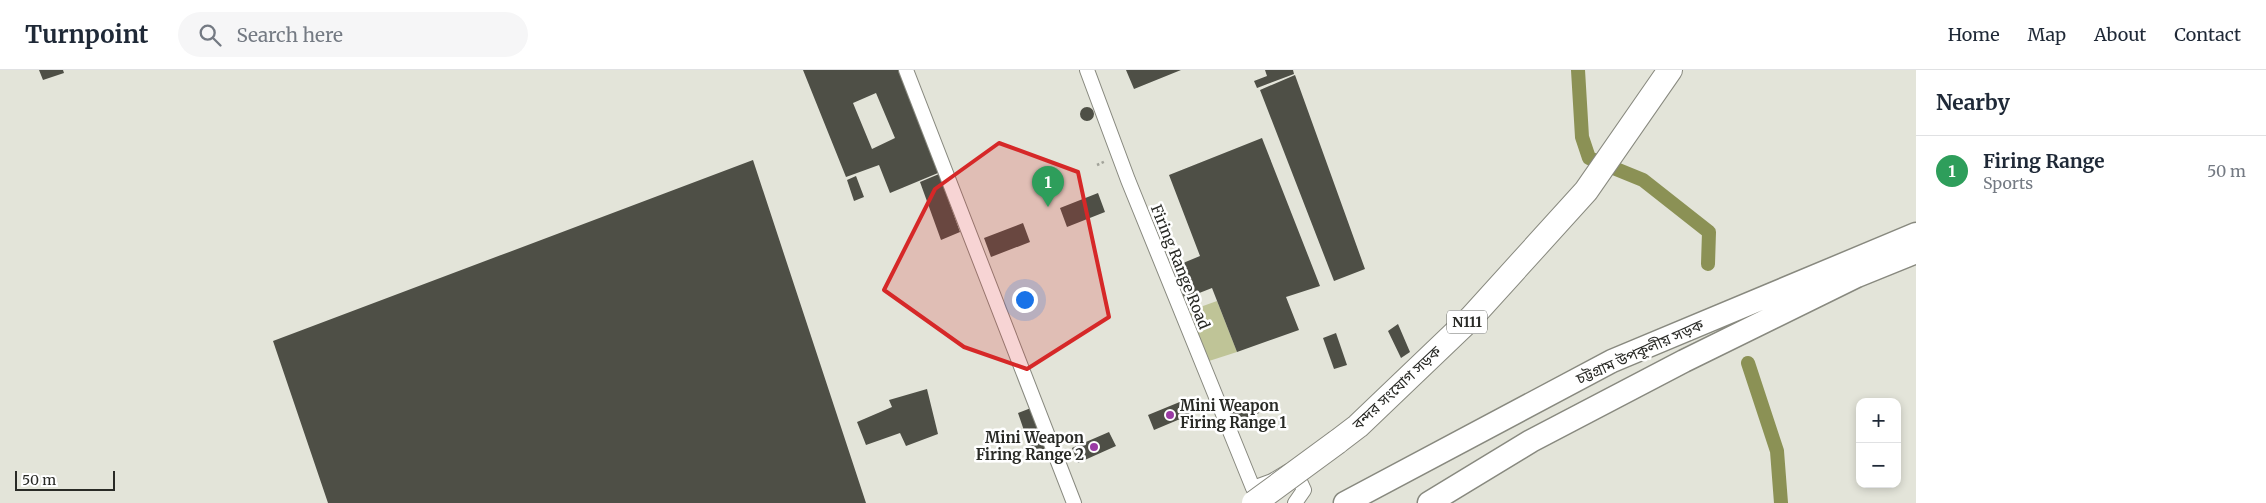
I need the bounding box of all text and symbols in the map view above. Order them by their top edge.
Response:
search box [178,12,528,57]
text: Turnpoint [25,19,148,50]
icon: search [196,21,224,49]
text: Search here [236,23,343,47]
text: Home [1948,23,2000,46]
text: Map [2028,23,2066,46]
text: About [2094,23,2146,46]
text: Contact [2174,23,2241,46]
text: Nearby [1936,89,2010,116]
text: Firing Range [1983,149,2105,173]
text: 1 [1948,161,1956,181]
text: 50 m [2207,161,2246,181]
pin: 1 [1032,166,1064,207]
text: Sports [1983,173,2033,193]
street label: Firing Range Road [1147,202,1214,332]
your location [1012,287,1038,313]
road number: N111 [1447,310,1487,334]
street label: চট্টগ্রাম উপকূলীয় সড়ক [1572,315,1707,389]
street label: বন্দর সংযোগ সড়ক [1348,341,1446,434]
place label: Mini Weapon Firing Range 1 [1180,396,1287,432]
map controls [1856,398,1901,488]
button: + [1856,398,1901,443]
marker: Mini Weapon Firing Range 1 [1164,409,1176,421]
place label: Mini Weapon Firing Range 2 [976,428,1084,464]
marker: Mini Weapon Firing Range 2 [1088,441,1100,453]
button: − [1856,443,1901,488]
scale bar [15,468,115,491]
text: 50 m [22,471,56,489]

